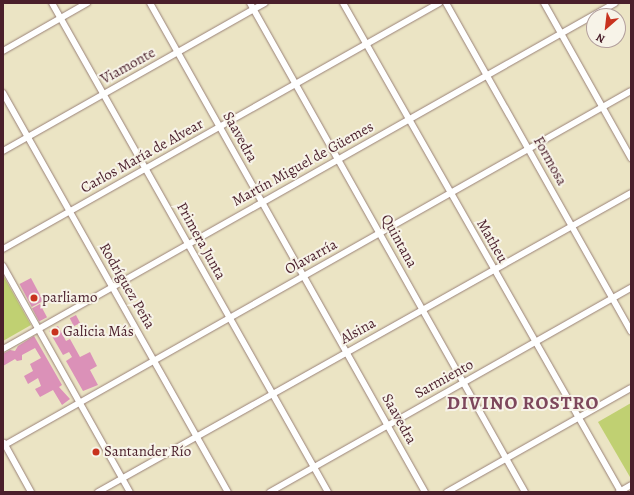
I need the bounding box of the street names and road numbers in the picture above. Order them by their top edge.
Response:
street label: Viamonte [98,44,158,88]
street label: Saavedra [219,109,261,165]
street label: Carlos María de Alvear [78,115,206,197]
street label: Martín Miguel de Güemes [229,118,377,210]
street label: Formosa [529,133,571,189]
street label: Primera Junta [172,199,230,283]
street label: Quintana [377,211,421,271]
street label: Matheu [472,216,512,266]
street label: Olavarría [282,235,340,279]
street label: Rodríguez Peña [95,240,159,332]
street label: Alsina [337,314,379,348]
street label: Sarmiento [411,356,477,402]
street label: Saavedra [378,391,420,447]

